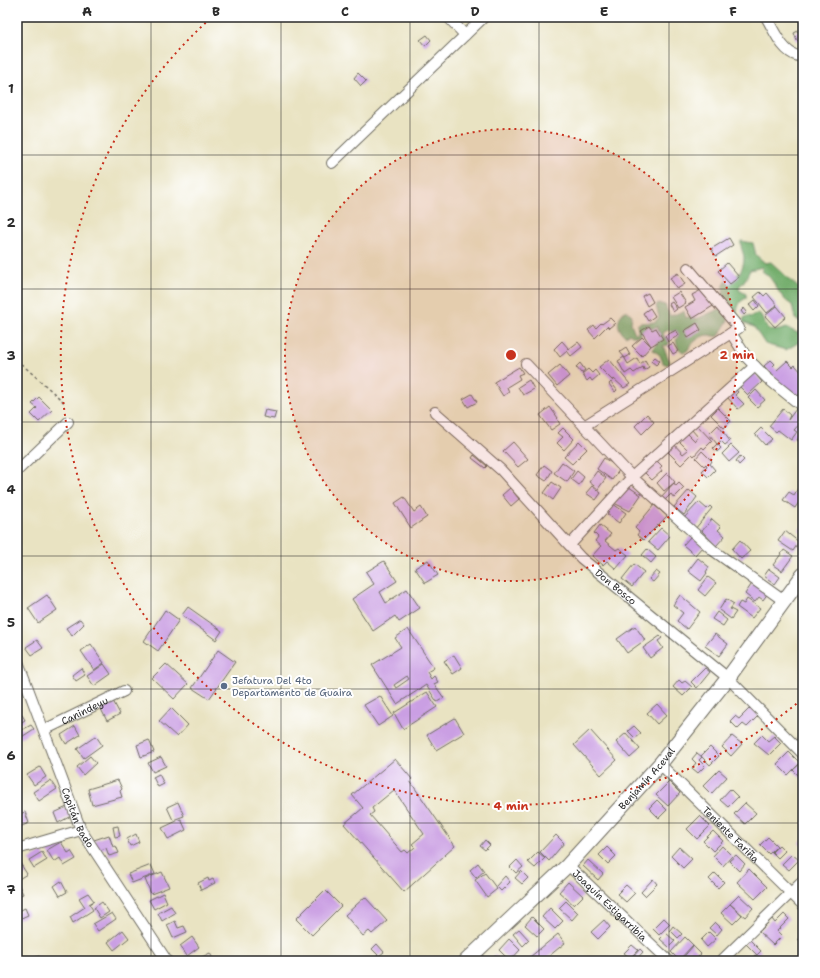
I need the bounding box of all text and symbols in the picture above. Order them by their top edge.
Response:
text: A [82,3,92,20]
text: B [212,3,220,20]
text: C [341,3,349,20]
text: D [470,3,480,20]
text: E [600,3,609,20]
text: F [729,3,737,20]
text: 1 [8,80,14,97]
text: 2 [6,214,16,231]
text: 3 [6,347,16,364]
text: 2 min [720,347,755,363]
centre of rings [504,348,518,362]
text: 4 [6,481,16,498]
street label: Don Bosco [593,566,639,607]
text: 5 [7,614,15,631]
place label: Jefatura Del 4to Departamento de Guaira [232,674,353,699]
marker: Jefatura Del 4to Departamento de Guaira [219,681,229,691]
street label: Canindeyu [59,693,110,727]
street label: Benjamín Aceval [615,744,677,812]
text: 6 [6,747,16,764]
street label: Capitán Bado [59,786,97,850]
text: 4 min [494,798,529,814]
street label: Teniente Fariña [700,803,763,866]
street label: Joaquín Estigarribia [570,866,651,944]
text: 7 [6,881,16,898]

